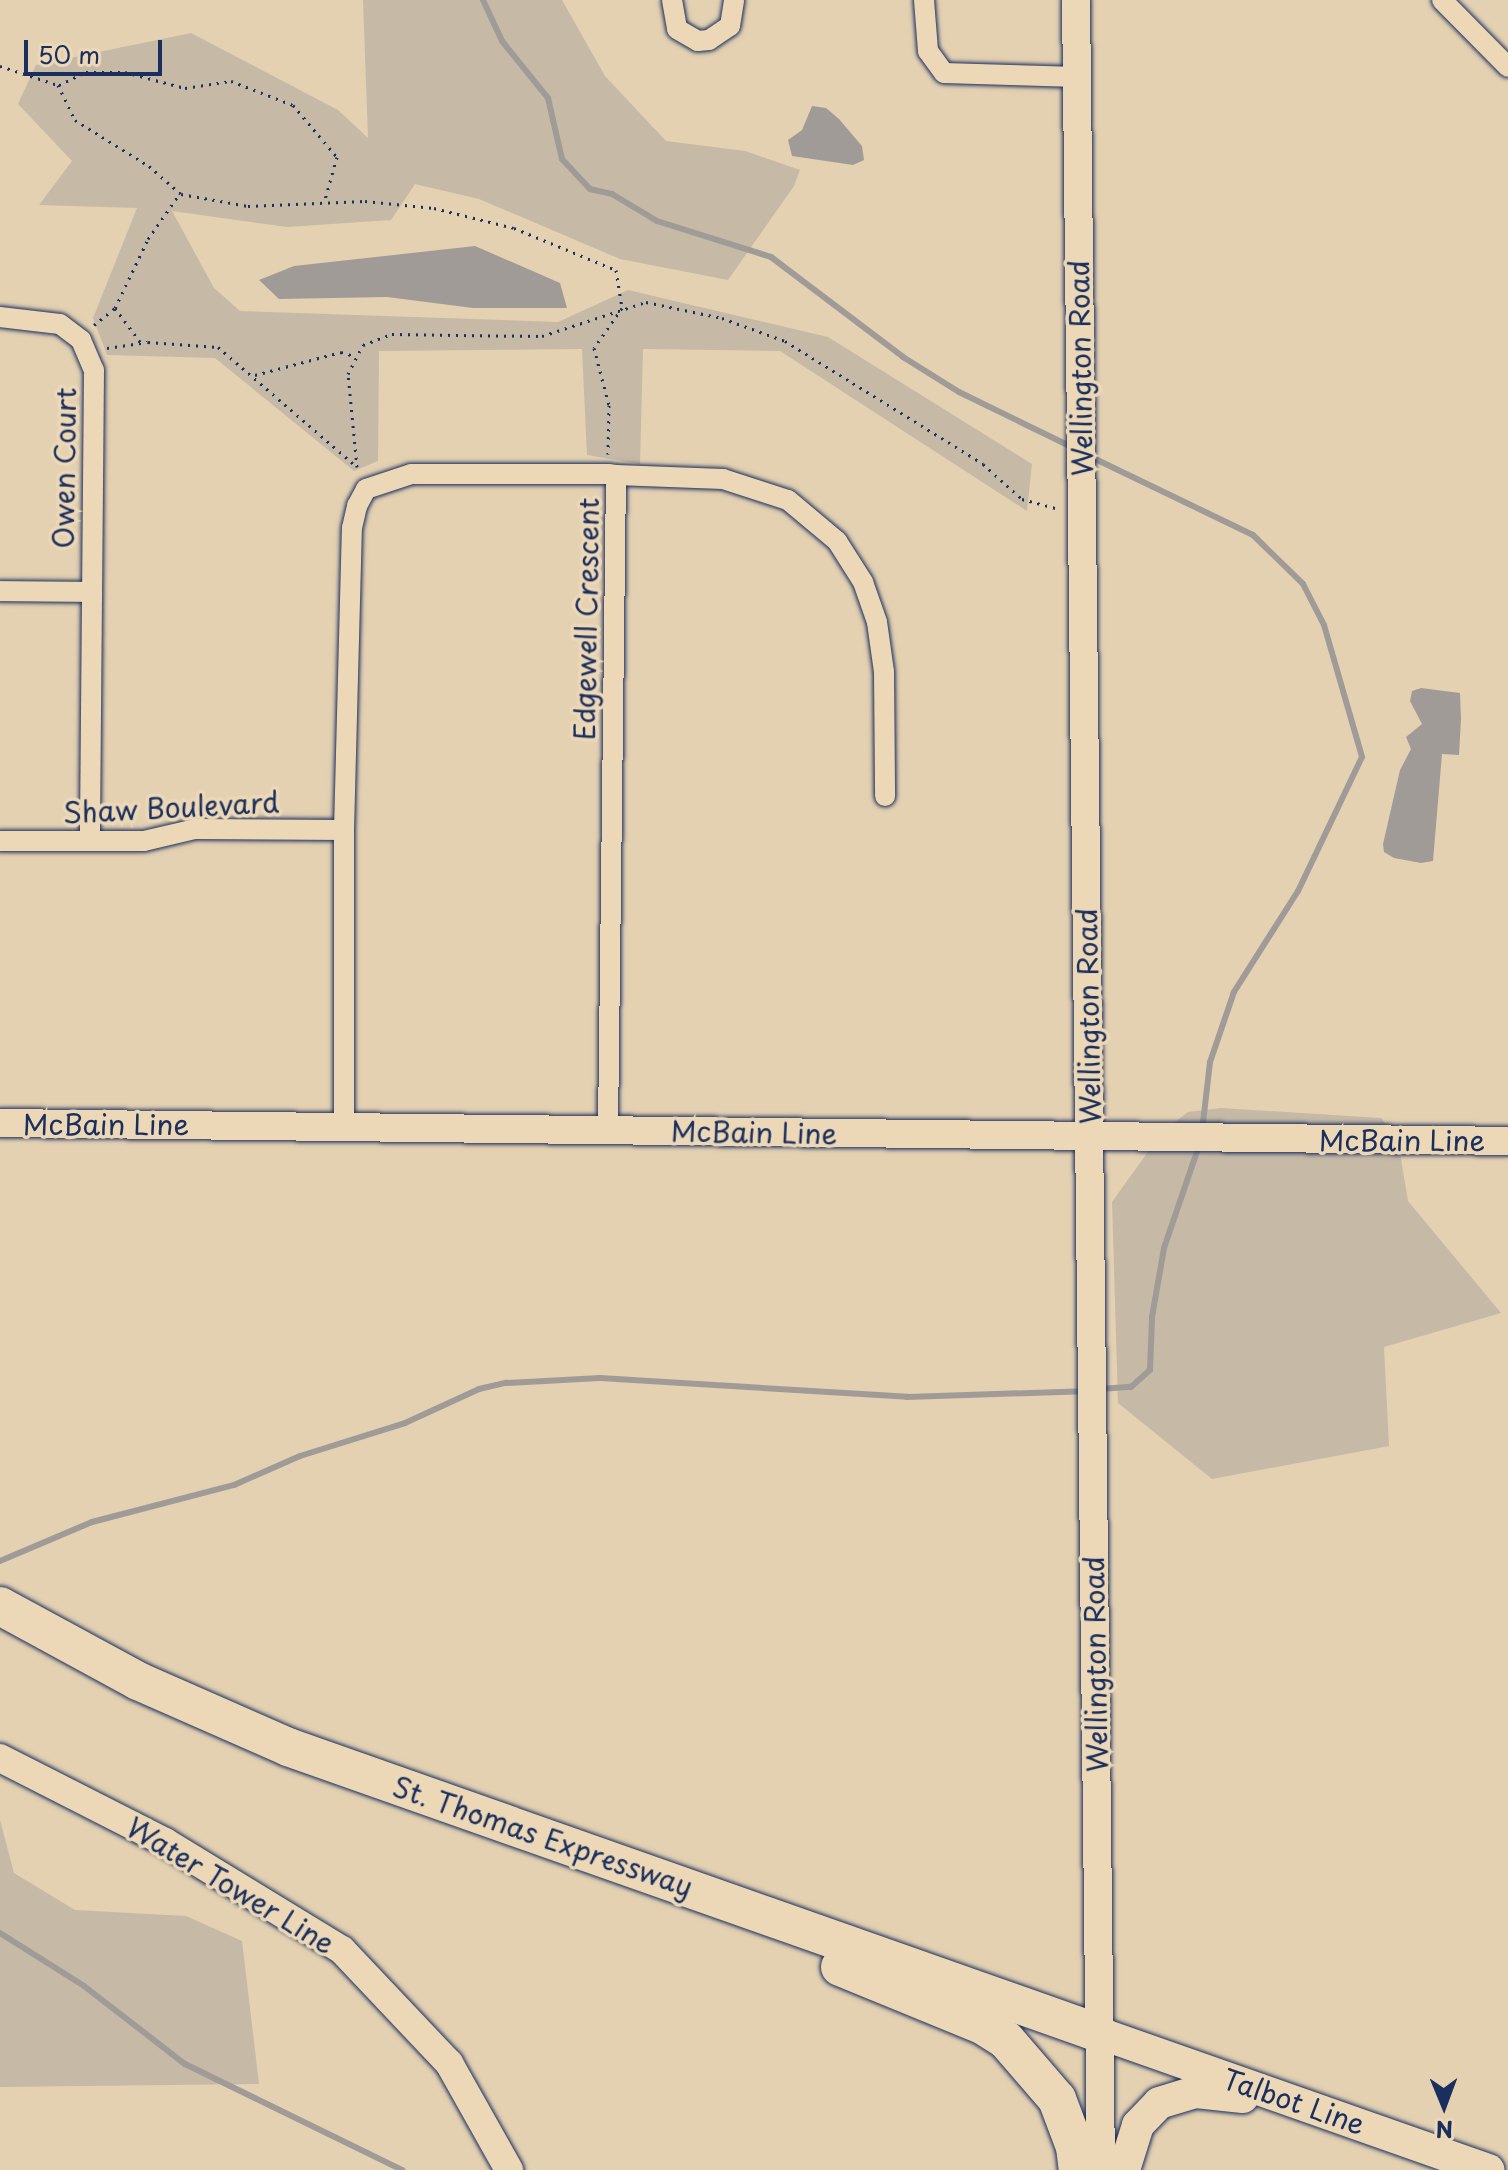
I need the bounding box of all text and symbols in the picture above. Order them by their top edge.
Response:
scale bar [28,24,166,74]
text: 50 m [38,36,100,72]
street label: Wellington Road [1061,259,1099,477]
street label: Owen Court [46,387,82,549]
street label: Edgewell Crescent [567,497,605,741]
street label: Shaw Boulevard [61,785,281,829]
street label: Wellington Road [1069,907,1107,1125]
street label: McBain Line [23,1107,189,1141]
street label: McBain Line [670,1114,838,1150]
street label: McBain Line [1319,1123,1485,1157]
street label: Wellington Road [1076,1555,1114,1773]
street label: St. Thomas Expressway [387,1768,699,1904]
street label: Water Tower Line [121,1810,341,1960]
street label: Talbot Line [1218,2061,1370,2141]
north arrow [1404,2066,1484,2146]
text: N [1435,2114,1453,2147]

